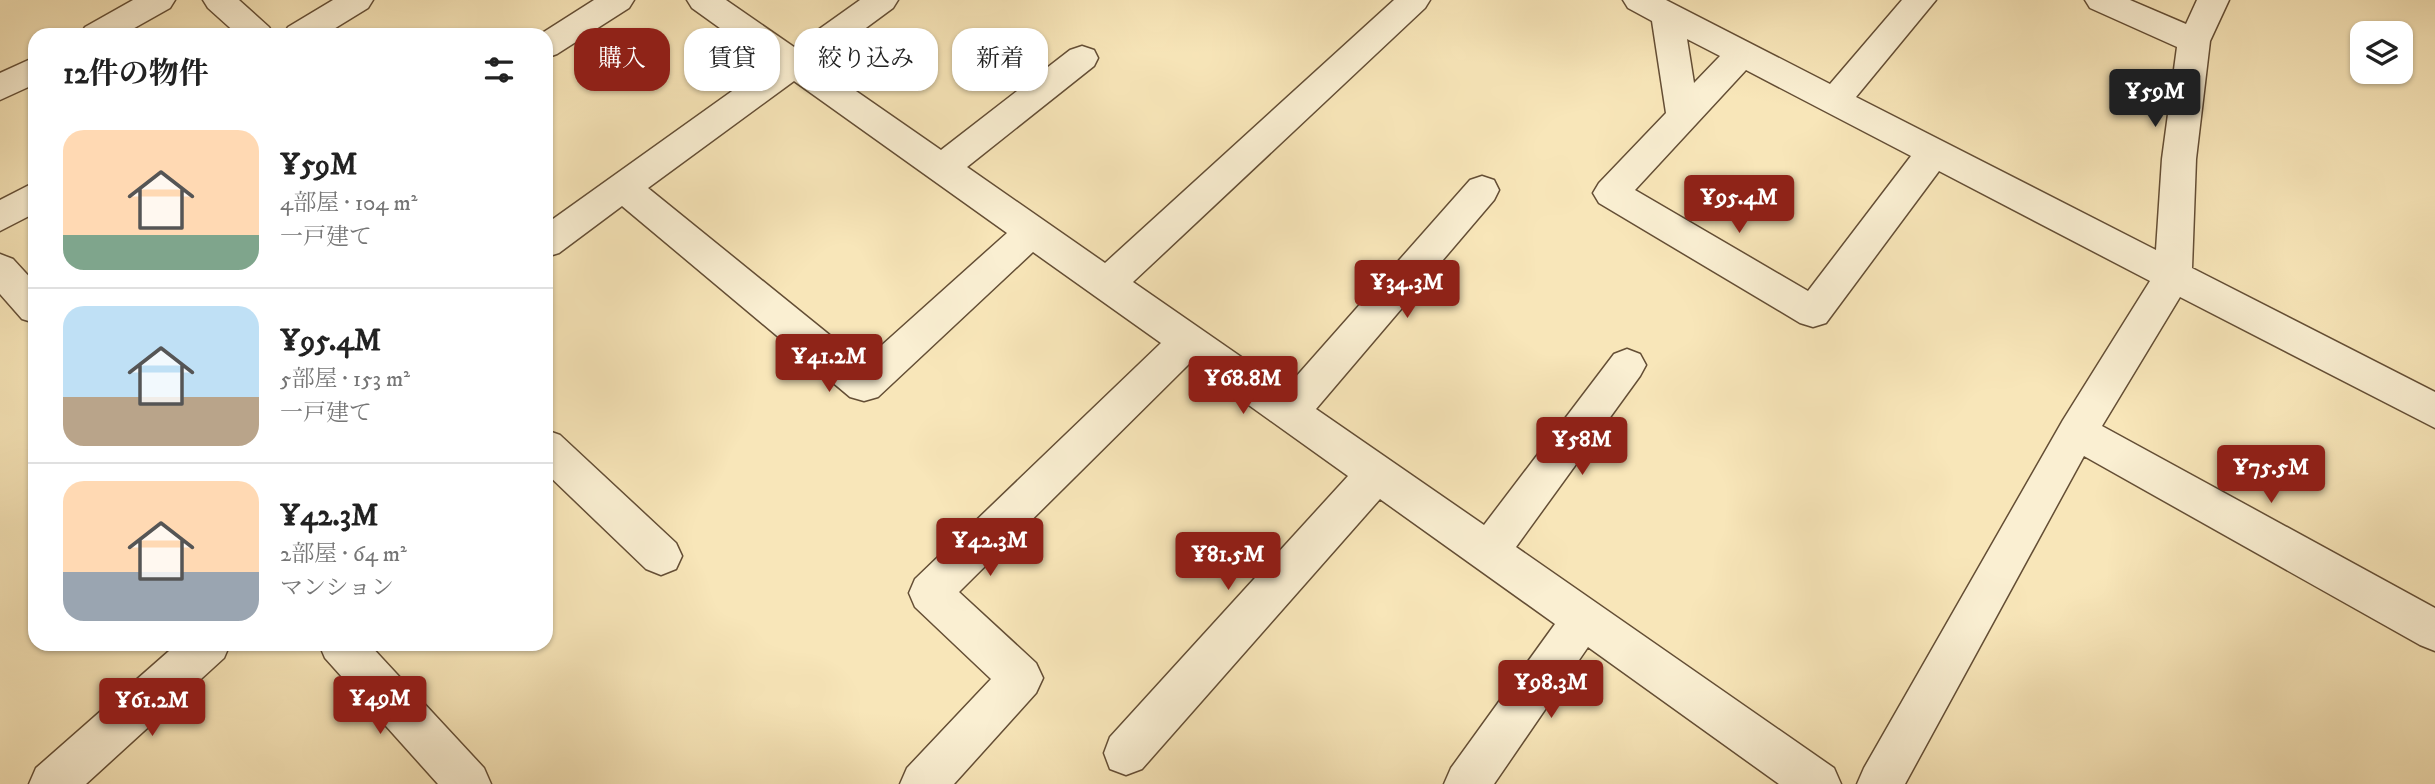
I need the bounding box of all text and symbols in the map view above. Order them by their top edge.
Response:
map controls [2350,21,2413,84]
button: layers [2350,21,2413,84]
chip: 購入 [574,28,670,91]
chip: 賃貸 [684,28,780,91]
chip: 絞り込み [794,28,938,91]
chip: 新着 [952,28,1048,91]
icon: filters [480,51,518,89]
text: 12件の物件 [63,56,209,93]
pin: ¥59M [2114,69,2196,129]
text: ¥59M [2125,77,2185,106]
text: ¥59M [280,147,357,184]
icon: home [119,158,203,242]
pin: ¥95.4M [1682,176,1796,235]
text: ¥95.4M [1700,183,1778,212]
text: 4部屋 · 104 m² [280,189,418,218]
text: 一戸建て [280,223,372,252]
pin: ¥34.3M [1350,260,1464,320]
text: ¥34.3M [1371,268,1443,297]
text: ¥95.4M [280,323,381,360]
icon: home [119,334,203,418]
pin: ¥41.2M [772,334,886,394]
text: ¥41.2M [792,342,866,371]
pin: ¥68.8M [1186,356,1300,416]
text: ¥68.8M [1205,364,1281,393]
text: 5部屋 · 153 m² [280,365,410,394]
text: 一戸建て [280,399,372,428]
pin: ¥58M [1541,418,1623,477]
text: ¥58M [1552,425,1612,454]
pin: ¥75.5M [2214,446,2328,505]
text: ¥75.5M [2233,453,2309,482]
text: ¥42.3M [280,498,378,535]
icon: home [119,509,203,593]
pin: ¥42.3M [933,518,1047,578]
text: ¥42.3M [952,526,1028,555]
pin: ¥81.5M [1171,532,1285,592]
text: 2部屋 · 64 m² [280,540,407,569]
text: ¥81.5M [1191,540,1265,569]
text: マンション [280,574,394,603]
pin: ¥98.3M [1494,660,1608,720]
text: ¥98.3M [1514,668,1588,697]
pin: ¥49M [339,676,421,736]
pin: ¥61.2M [95,678,209,738]
text: ¥49M [349,684,411,713]
text: ¥61.2M [115,686,189,715]

